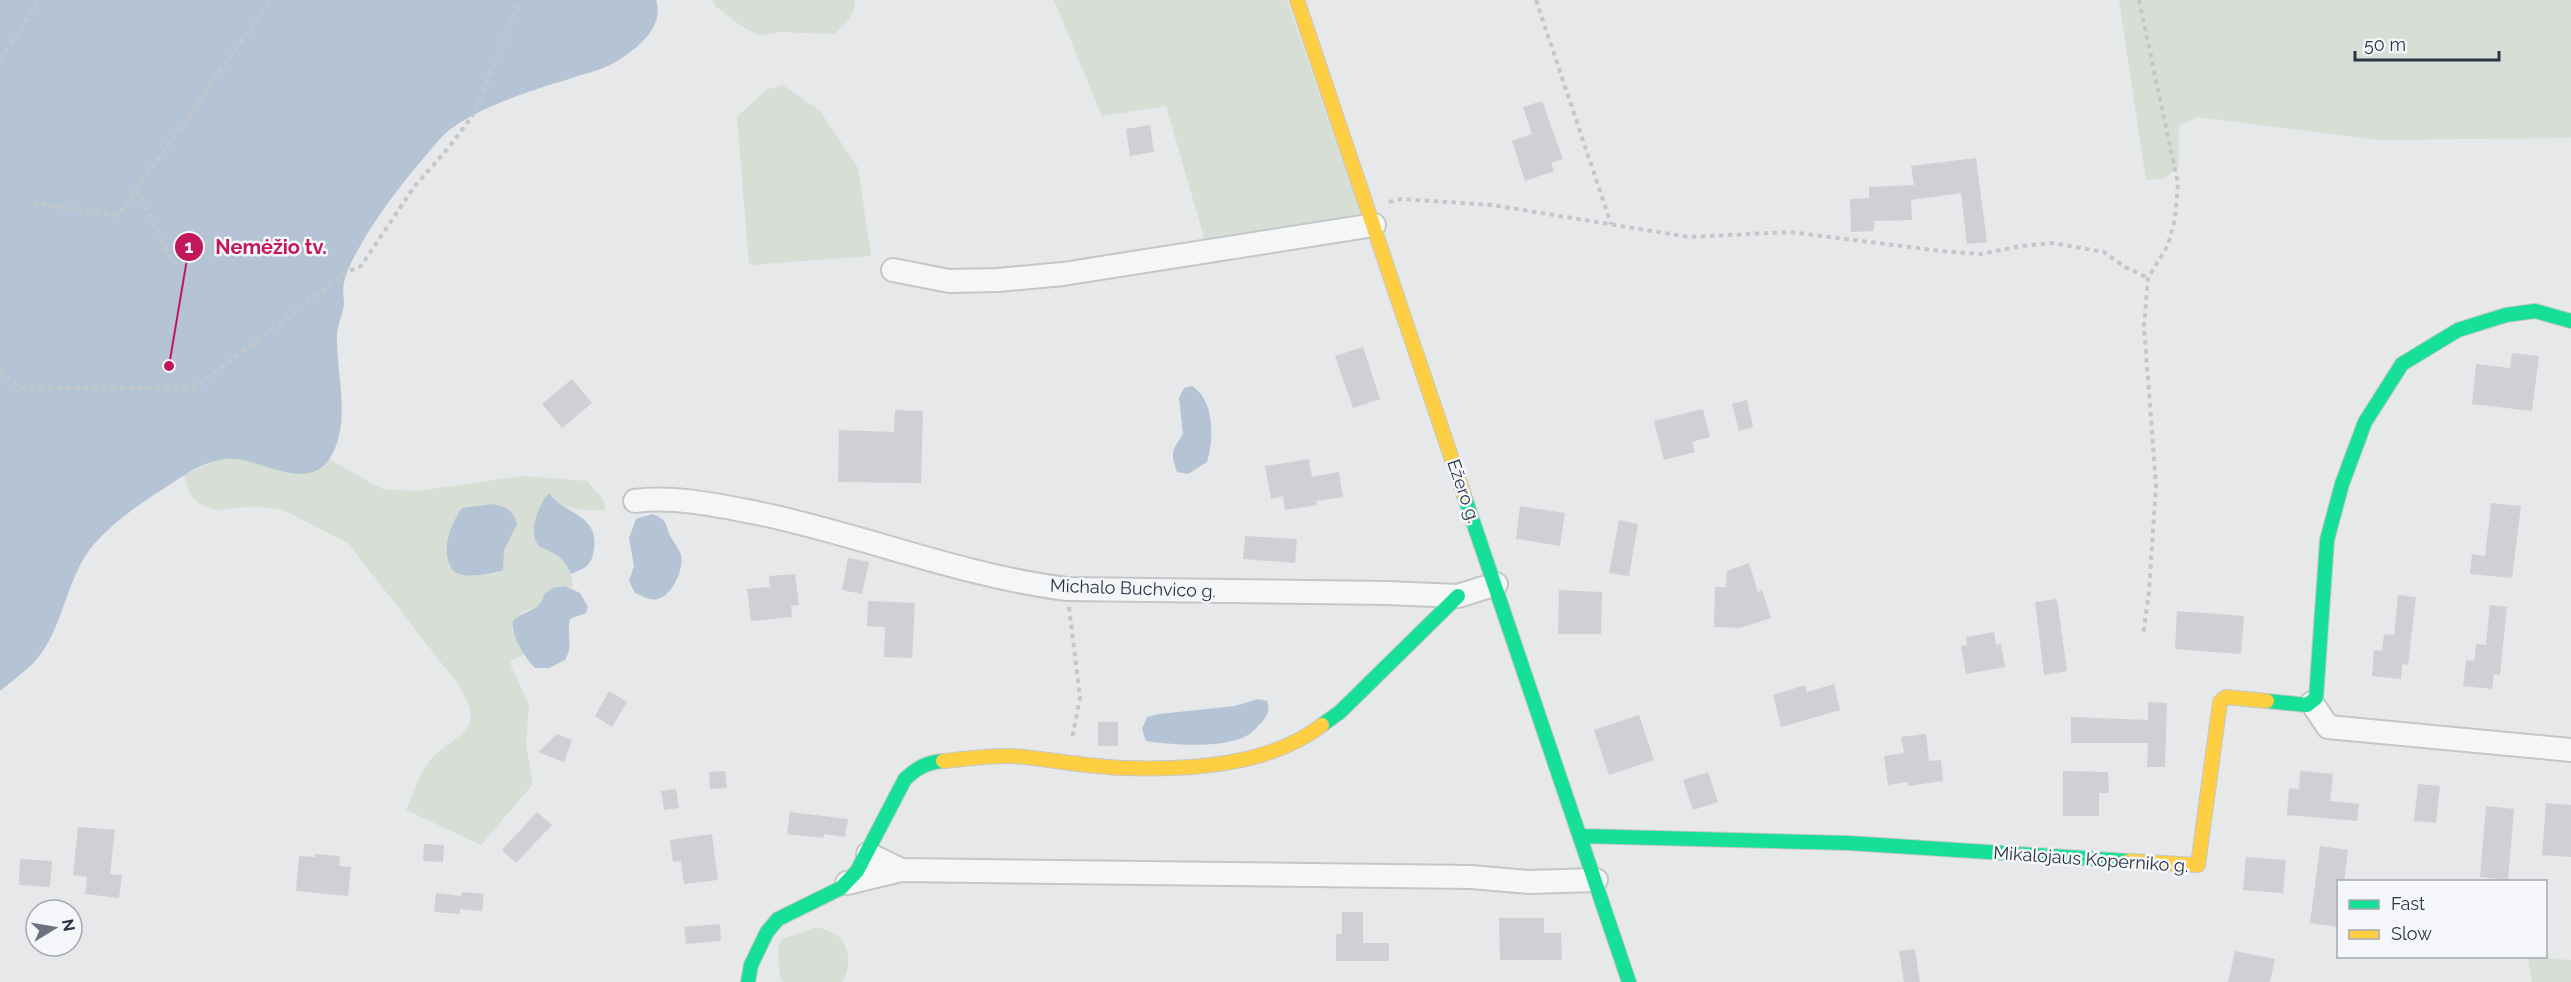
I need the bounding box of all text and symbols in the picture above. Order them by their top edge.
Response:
scale bar [2355,24,2499,62]
text: 50 m [2364,34,2406,55]
callout: Nemėžio tv. [174,228,339,266]
text: Nemėžio tv. [215,235,327,259]
text: 1 [185,236,194,257]
street label: Ežero g. [1443,456,1485,526]
street label: Michalo Buchvico g. [1050,575,1216,601]
street label: Mikalojaus Koperniko g. [1993,842,2189,876]
legend [2337,880,2547,958]
text: Fast [2391,893,2425,914]
north arrow [24,898,84,958]
text: N [58,917,79,933]
text: Slow [2391,923,2432,944]

